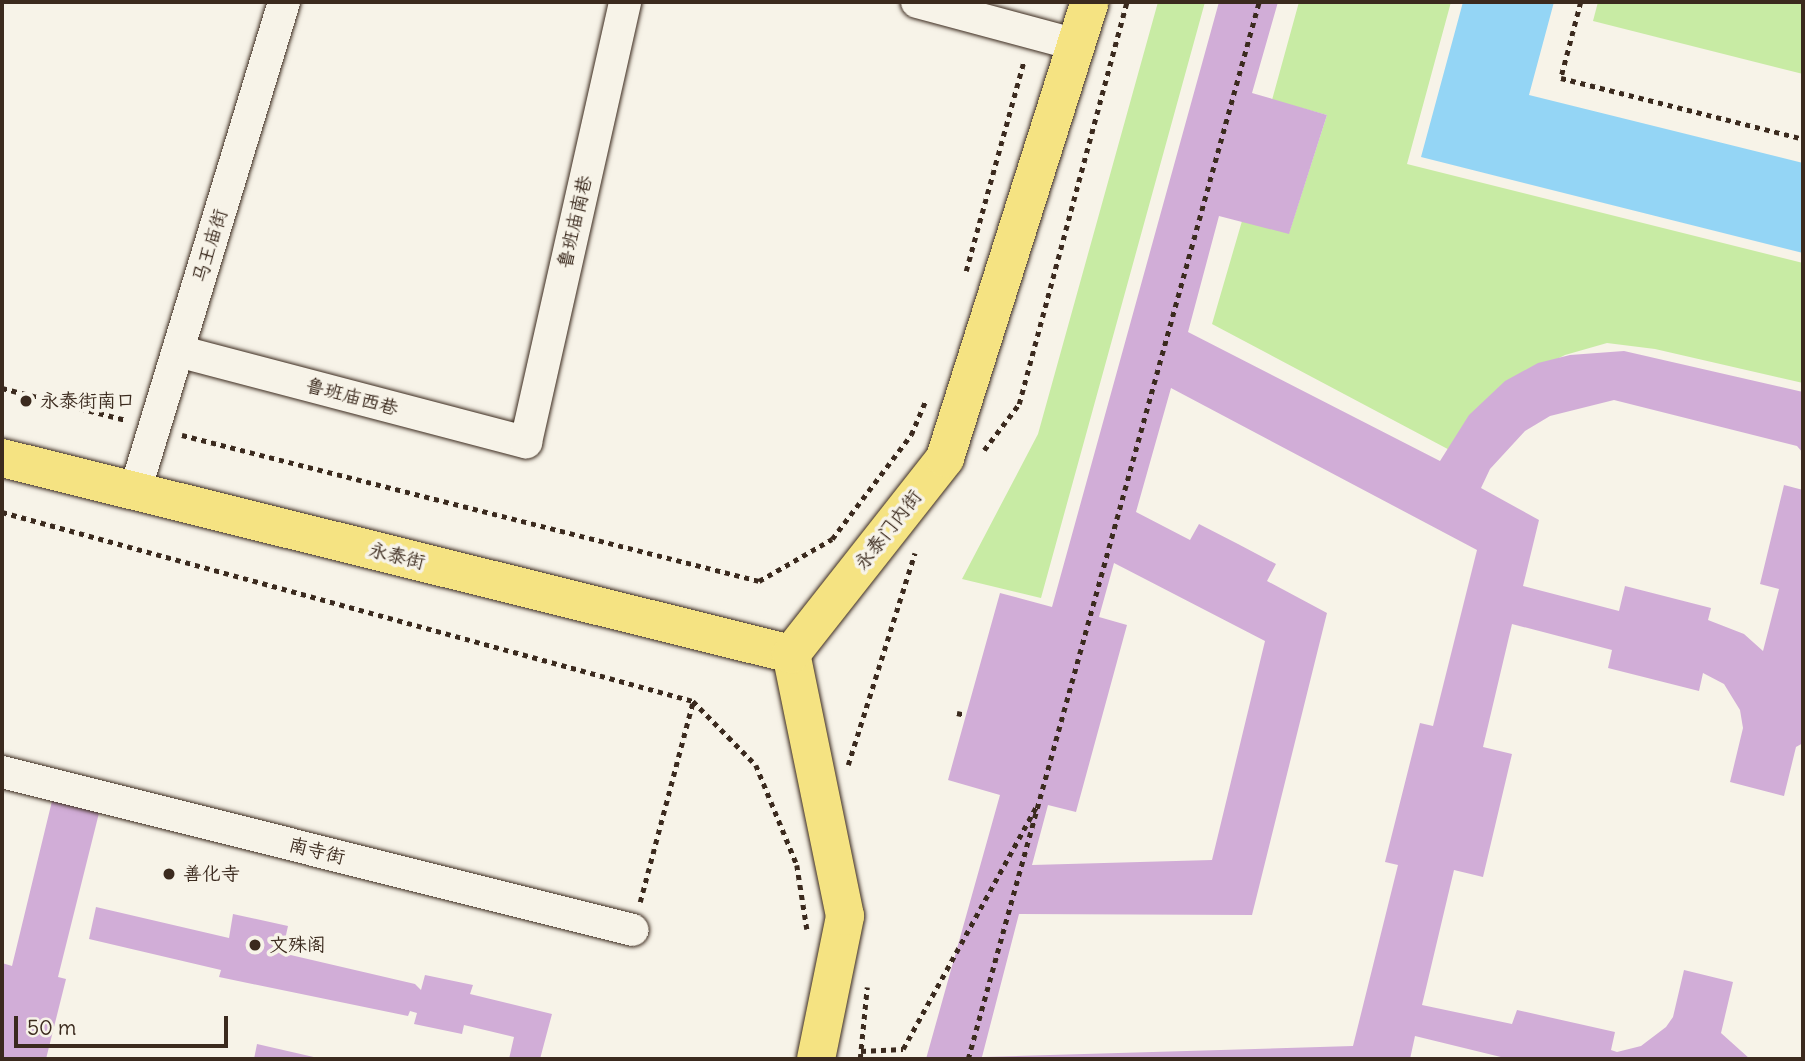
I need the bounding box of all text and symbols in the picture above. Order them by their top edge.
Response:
street label: 鲁班庙南巷 [553,173,597,271]
street label: 马王庙街 [188,206,232,286]
street label: 鲁班庙西巷 [303,374,401,420]
place label: 永泰街南口 [40,390,135,412]
marker: 永泰街南口 [18,393,34,409]
street label: 永泰门内街 [850,486,926,574]
street label: 永泰街 [367,538,427,574]
street label: 南寺街 [287,833,347,869]
place label: 善化寺 [183,863,240,885]
marker: 善化寺 [161,866,177,882]
place label: 文殊阁 [269,934,326,956]
marker: 文殊阁 [247,937,263,953]
scale bar [18,1002,231,1046]
text: 50 m [27,1014,76,1041]

